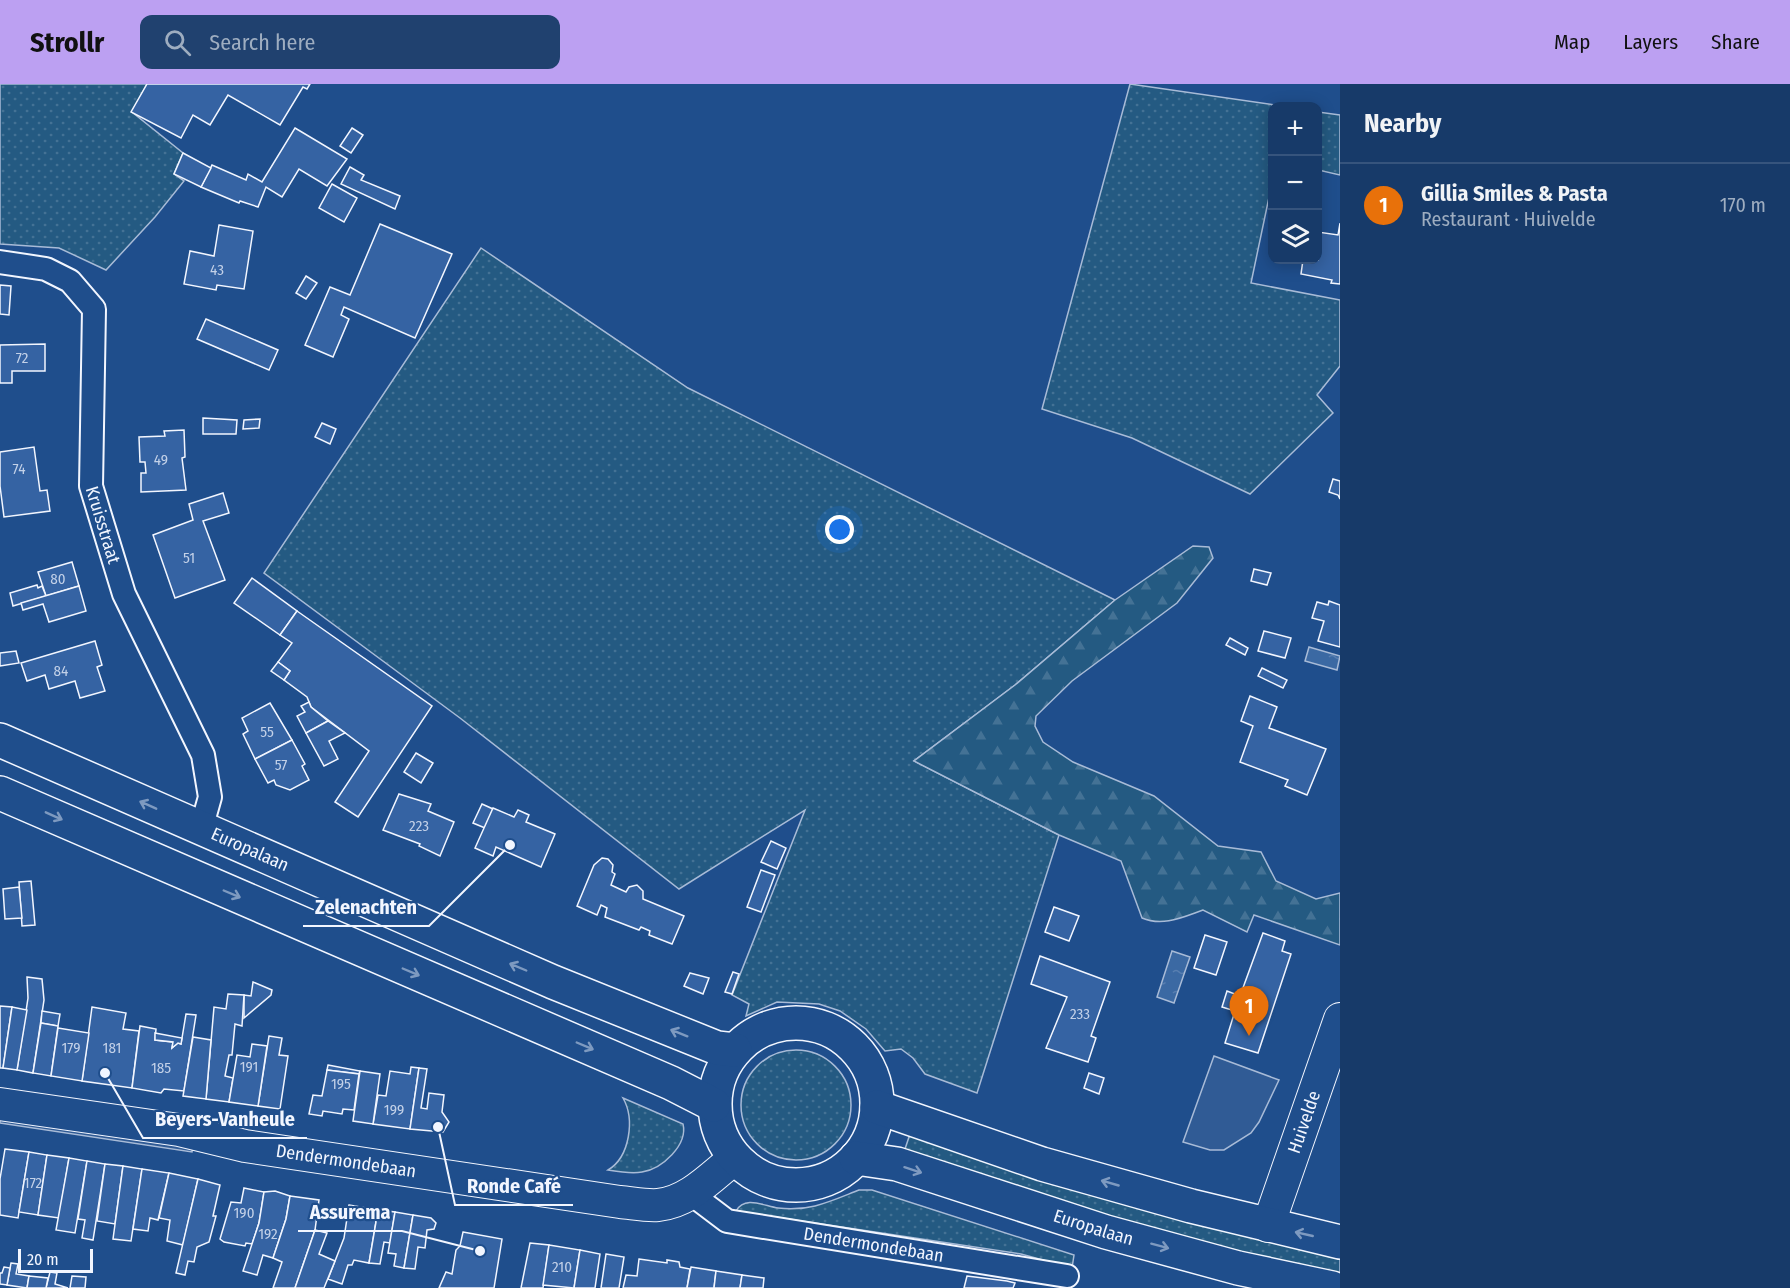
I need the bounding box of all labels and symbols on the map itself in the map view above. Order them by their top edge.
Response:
house number: 43 [210,261,224,279]
house number: 72 [16,349,29,367]
house number: 49 [154,451,168,469]
house number: 74 [13,460,25,478]
street label: Kruisstraat [81,483,125,567]
your location [825,515,854,544]
house number: 51 [183,549,195,567]
house number: 80 [50,570,66,588]
house number: 84 [54,662,68,680]
house number: 55 [260,723,274,741]
house number: 57 [275,756,287,774]
one-way arrow [139,799,157,811]
one-way arrow [44,811,62,822]
house number: 223 [409,817,429,835]
street label: Europalaan [208,823,292,876]
callout: Zelenachten [303,888,429,926]
one-way arrow [223,889,241,901]
text: Zelenachten [315,895,417,919]
one-way arrow [510,961,528,972]
one-way arrow [402,966,420,978]
pin: 1 [1230,986,1268,1036]
house number: 233 [1070,1005,1090,1023]
one-way arrow [671,1027,689,1038]
house number: 179 [62,1039,81,1057]
house number: 181 [103,1039,121,1057]
one-way arrow [575,1041,594,1052]
house number: 191 [240,1058,258,1076]
house number: 185 [151,1059,171,1077]
house number: 195 [331,1075,351,1093]
street label: Huivelde [1283,1088,1325,1156]
callout: Beyers-Vanheule [143,1100,307,1138]
house number: 199 [384,1101,404,1119]
text: Beyers-Vanheule [155,1107,295,1131]
street label: Dendermondebaan [274,1140,418,1182]
one-way arrow [903,1165,922,1176]
callout: Ronde Café [455,1167,573,1205]
house number: 172 [24,1174,43,1192]
text: Ronde Café [467,1174,561,1198]
one-way arrow [1101,1177,1120,1188]
callout: Assurema [298,1193,402,1231]
text: Assurema [309,1200,390,1224]
house number: 190 [234,1204,254,1222]
street label: Europalaan [1051,1205,1136,1250]
street label: Dendermondebaan [802,1223,945,1267]
house number: 192 [258,1225,278,1243]
one-way arrow [1295,1228,1314,1239]
one-way arrow [1150,1241,1169,1253]
scale bar [18,1246,93,1274]
house number: 210 [552,1258,572,1276]

